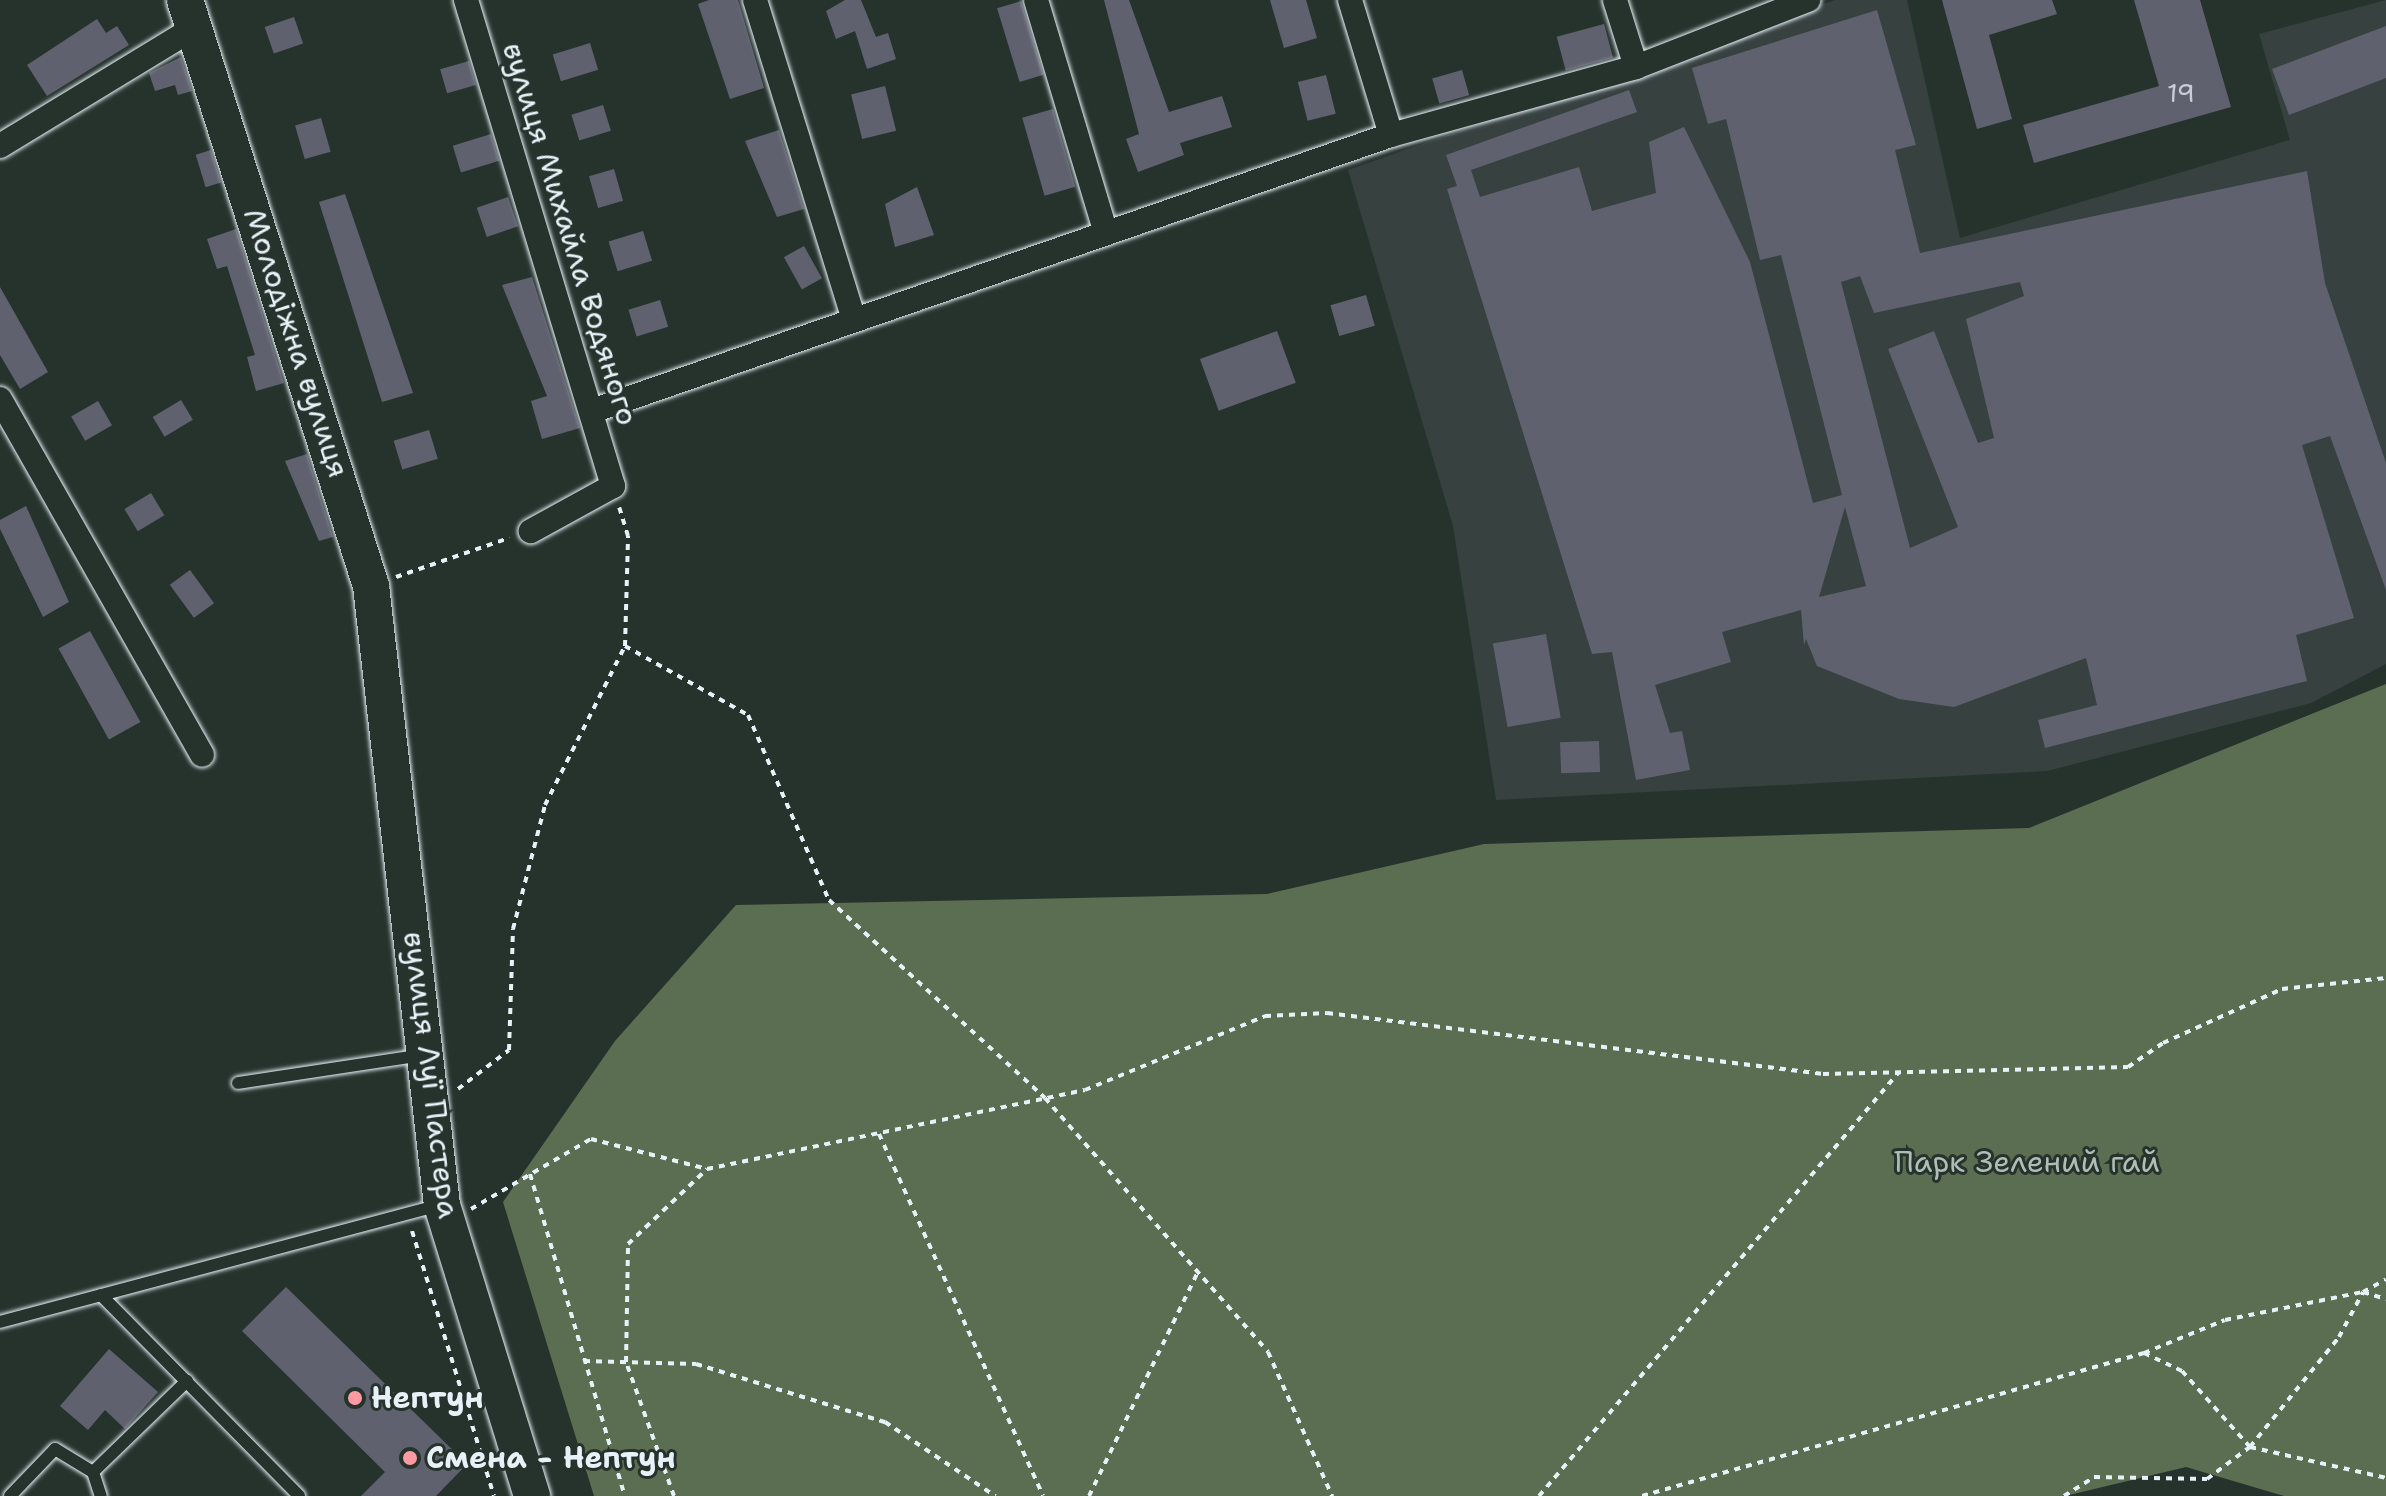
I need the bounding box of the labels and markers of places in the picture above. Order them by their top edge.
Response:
place label: Нептун [371,1380,484,1416]
marker: Нептун [346,1389,364,1407]
place label: Смена - Нептун [426,1440,676,1476]
marker: Смена - Нептун [401,1449,419,1467]

